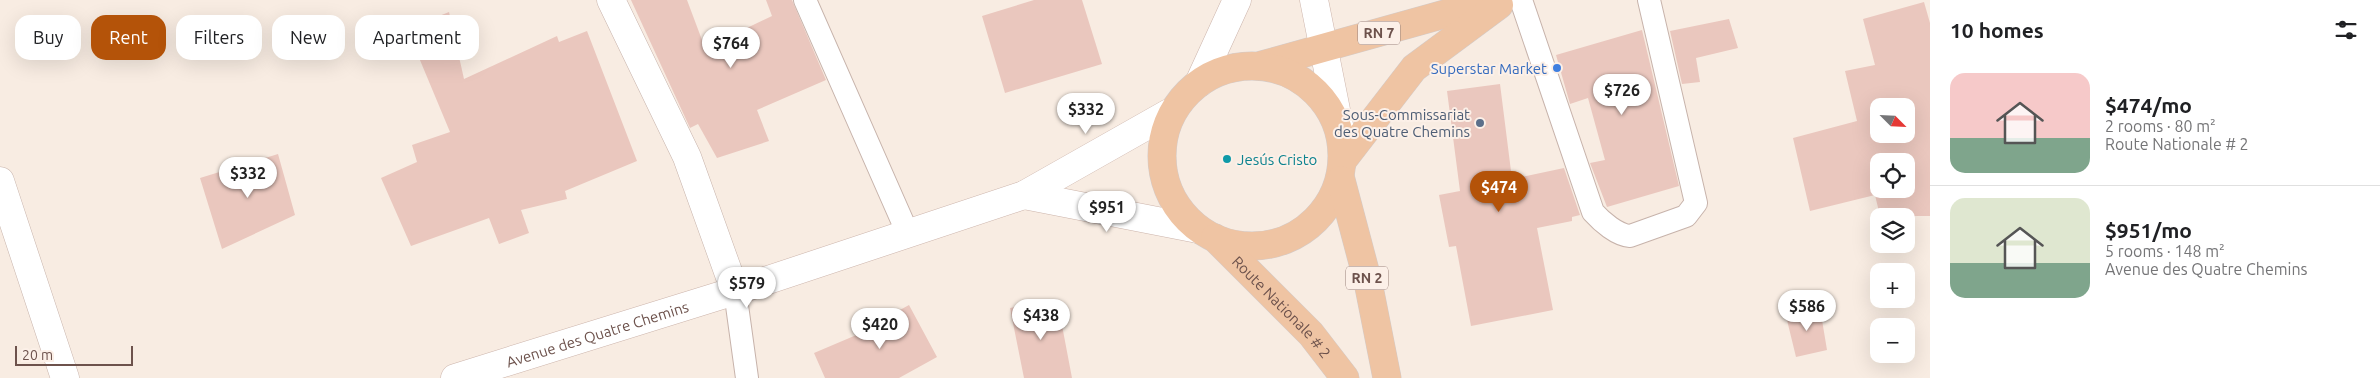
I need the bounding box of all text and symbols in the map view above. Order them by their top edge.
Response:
chip: Buy [15,15,81,60]
chip: Rent [91,15,166,60]
chip: Filters [176,15,262,60]
chip: New [272,15,345,60]
chip: Apartment [355,15,479,60]
icon: filters [2332,16,2360,44]
text: 10 homes [1950,18,2044,42]
road number: RN 7 [1358,22,1400,44]
pin: $764 [701,27,761,69]
text: $764 [713,34,749,52]
place label: Superstar Market [1431,60,1547,77]
marker: Superstar Market [1551,62,1563,74]
pin: $726 [1592,74,1652,116]
text: $726 [1604,81,1640,99]
pin: $332 [1056,92,1116,135]
icon: home [1990,93,2050,153]
text: $474/mo [2105,93,2192,117]
north arrow [1870,98,1915,142]
map controls [1870,98,1915,363]
text: $332 [1068,100,1104,118]
place label: Sous-Commissariat des Quatre Chemins [1334,106,1470,140]
marker: Sous-Commissariat des Quatre Chemins [1474,117,1486,129]
text: 2 rooms · 80 m² [2105,117,2216,135]
text: Route Nationale # 2 [2105,135,2249,153]
place label: Jesús Cristo [1237,151,1317,168]
marker: Jesús Cristo [1221,153,1233,165]
button: locate [1870,153,1915,198]
pin: $332 [218,156,278,199]
text: $332 [230,164,266,182]
pin: $474 [1469,170,1529,213]
text: $474 [1481,178,1517,196]
pin: $951 [1077,190,1137,233]
text: $951 [1089,198,1125,216]
button: layers [1870,208,1915,253]
icon: home [1990,218,2050,278]
text: $951/mo [2105,218,2192,242]
text: 5 rooms · 148 m² [2105,242,2225,260]
street label: Route Nationale # 2 [1229,252,1335,361]
text: Avenue des Quatre Chemins [2105,260,2308,278]
button: + [1870,263,1915,308]
pin: $579 [717,266,777,309]
road number: RN 2 [1346,266,1388,290]
text: $579 [729,274,765,292]
pin: $586 [1777,290,1837,332]
street label: Avenue des Quatre Chemins [504,297,691,370]
text: $586 [1789,297,1825,315]
pin: $438 [1011,298,1071,341]
text: $438 [1023,306,1059,324]
pin: $420 [850,308,910,350]
text: $420 [862,315,898,333]
button: − [1870,318,1915,363]
scale bar [15,343,132,366]
text: 20 m [22,347,53,363]

